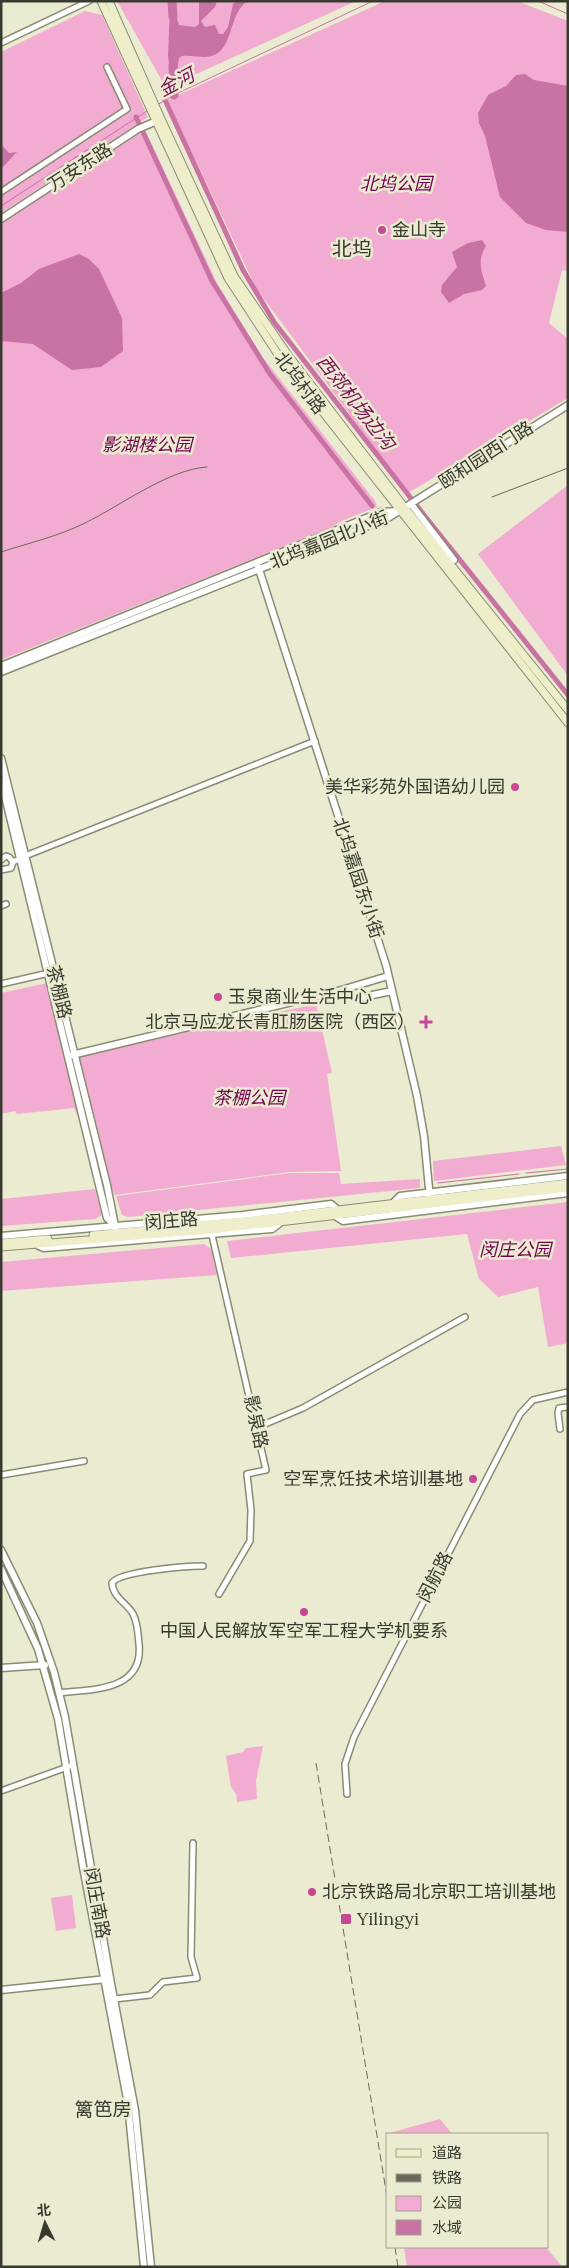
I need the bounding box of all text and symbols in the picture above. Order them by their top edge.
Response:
water label: 金河 [154,61,202,102]
street label: 万安东路 [43,137,116,196]
park label: 北坞公园 [360,172,435,195]
place label: 金山寺 [392,218,446,241]
marker: 金山寺 [376,224,388,236]
district label: 北坞 [332,236,372,261]
street label: 北坞村路 [270,347,331,418]
water label: 西郊机场边沟 [311,350,402,456]
street label: 颐和园西门路 [434,416,537,494]
park label: 影湖楼公园 [102,433,195,456]
street label: 北坞嘉园北小街 [266,505,392,574]
place label: 美华彩苑外国语幼儿园 [325,775,505,798]
marker: 美华彩苑外国语幼儿园 [509,781,521,793]
street label: 北坞嘉园东小街 [328,814,389,941]
street label: 茶棚路 [42,963,77,1021]
place label: 玉泉商业生活中心 [228,985,372,1008]
marker: 玉泉商业生活中心 [212,991,224,1003]
place label: 北京马应龙长青肛肠医院（西区） [145,1010,415,1033]
marker: 北京马应龙长青肛肠医院（西区） [419,1015,433,1029]
park label: 茶棚公园 [213,1086,288,1109]
street label: 闵庄路 [143,1207,199,1234]
park label: 闵庄公园 [479,1238,554,1261]
street label: 影泉路 [240,1393,273,1451]
place label: 空军烹饪技术培训基地 [283,1467,463,1490]
marker: 空军烹饪技术培训基地 [467,1473,479,1485]
street label: 闵航路 [412,1547,457,1606]
marker: 中国人民解放军空军工程大学机要系 [298,1606,310,1618]
place label: 中国人民解放军空军工程大学机要系 [160,1619,448,1642]
street label: 闵庄南路 [80,1865,115,1940]
place label: 北京铁路局北京职工培训基地 [322,1880,556,1903]
marker: 北京铁路局北京职工培训基地 [306,1886,318,1898]
place label: Yilingyi [356,1907,419,1930]
marker: Yilingyi [339,1912,353,1926]
district label: 篱笆房 [74,2097,132,2121]
legend [386,2133,549,2248]
text: 道路 [432,2143,462,2162]
text: 铁路 [432,2168,462,2187]
text: 公园 [432,2193,462,2212]
north arrow [20,2198,70,2248]
text: 北 [36,2200,52,2220]
text: 水域 [432,2218,462,2237]

